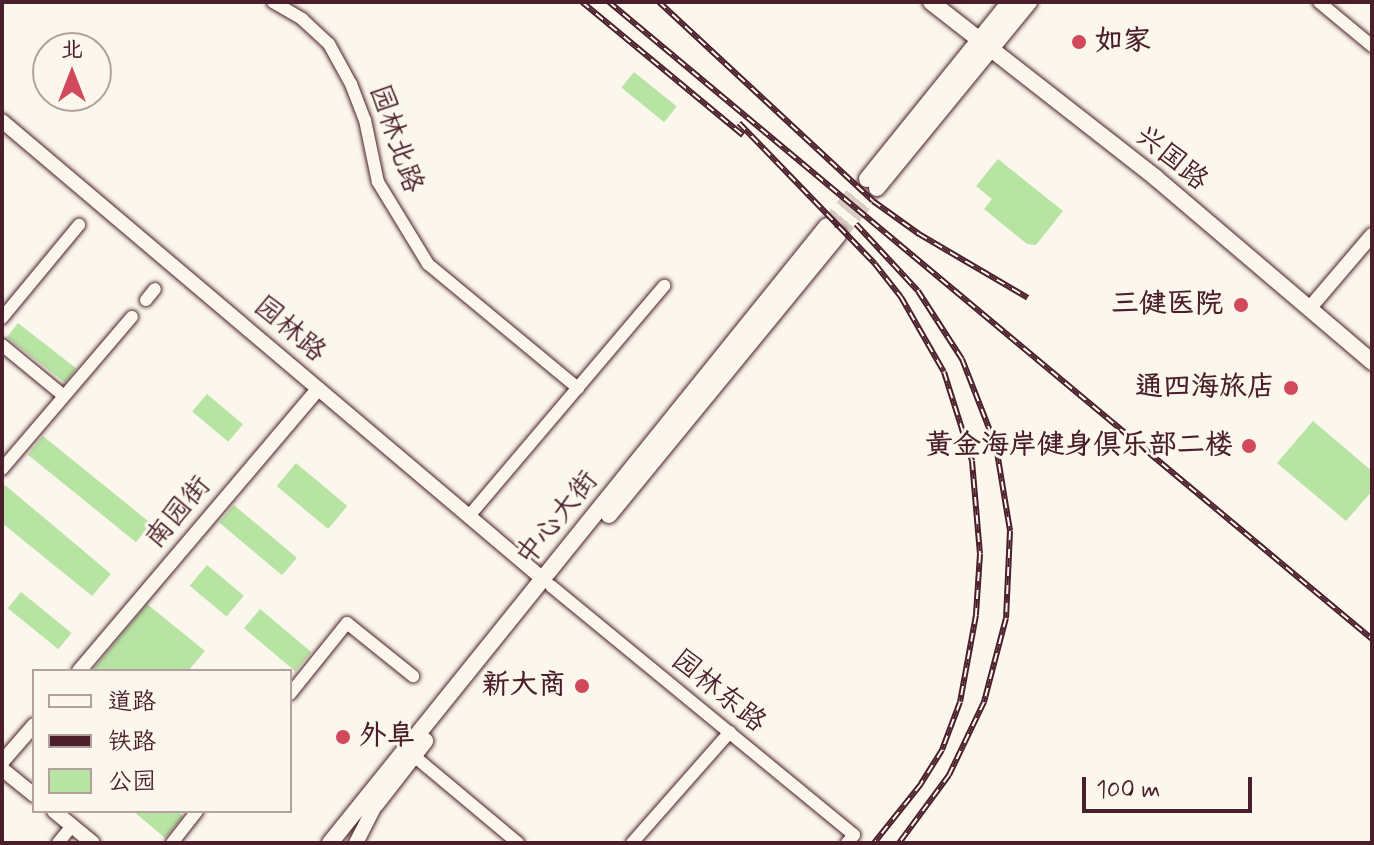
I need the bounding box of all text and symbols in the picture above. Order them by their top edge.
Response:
place label: 如家 [1095,25,1151,59]
north arrow [32,32,112,112]
marker: 如家 [1070,33,1088,51]
text: 北 [61,36,83,64]
street label: 园林北路 [361,81,429,197]
street label: 兴国路 [1128,120,1214,198]
place label: 三健医院 [1111,288,1223,322]
street label: 园林路 [246,290,332,370]
marker: 三健医院 [1230,294,1252,316]
place label: 通四海旅店 [1135,371,1275,405]
marker: 通四海旅店 [1282,379,1300,397]
place label: 黄金海岸健身俱乐部二楼 [925,429,1233,463]
marker: 黄金海岸健身俱乐部二楼 [1240,437,1258,455]
street label: 中心大街 [510,465,606,573]
street label: 南园街 [139,470,219,556]
street label: 园林东路 [664,644,772,740]
legend [32,669,292,813]
place label: 新大商 [482,669,566,703]
marker: 新大商 [573,677,591,695]
text: 道路 [108,687,156,718]
place label: 外阜 [359,720,415,754]
text: 铁路 [108,727,156,758]
marker: 外阜 [334,728,352,746]
scale bar [1086,761,1256,811]
text: 公园 [108,767,156,798]
text: 100 m [1096,775,1160,806]

